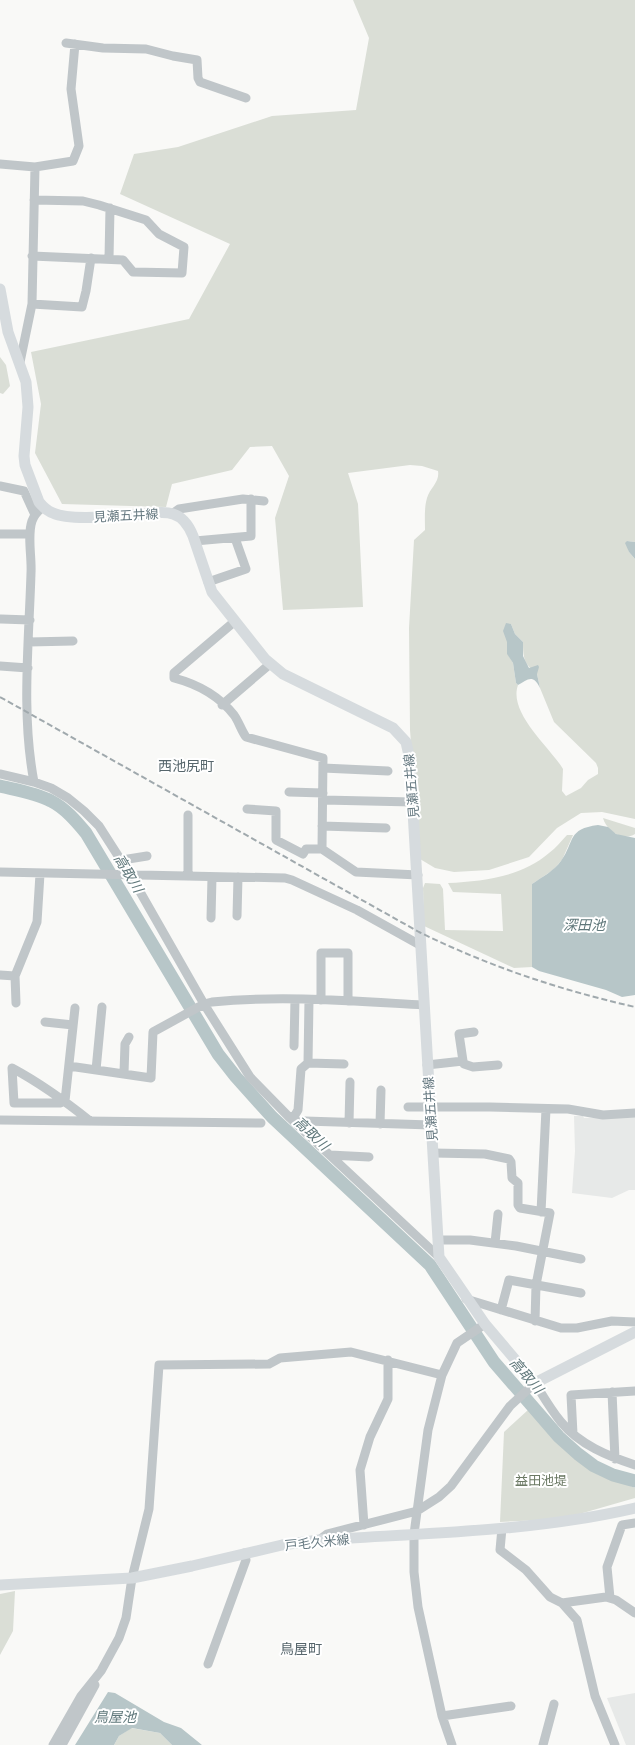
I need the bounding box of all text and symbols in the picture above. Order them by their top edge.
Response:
street label: 見瀬五井線 [93,504,159,526]
street label: 見瀬五井線 [399,753,423,819]
district label: 西池尻町 [158,756,214,775]
water label: 高取川 [110,850,149,898]
water label: 深田池 [563,915,607,934]
street label: 見瀬五井線 [419,1076,441,1142]
water label: 高取川 [290,1112,335,1156]
water label: 高取川 [506,1353,549,1399]
park label: 益田池堤 [515,1471,567,1489]
street label: 戸毛久米線 [284,1530,350,1554]
district label: 鳥屋町 [280,1639,322,1658]
water label: 鳥屋池 [94,1707,138,1726]

